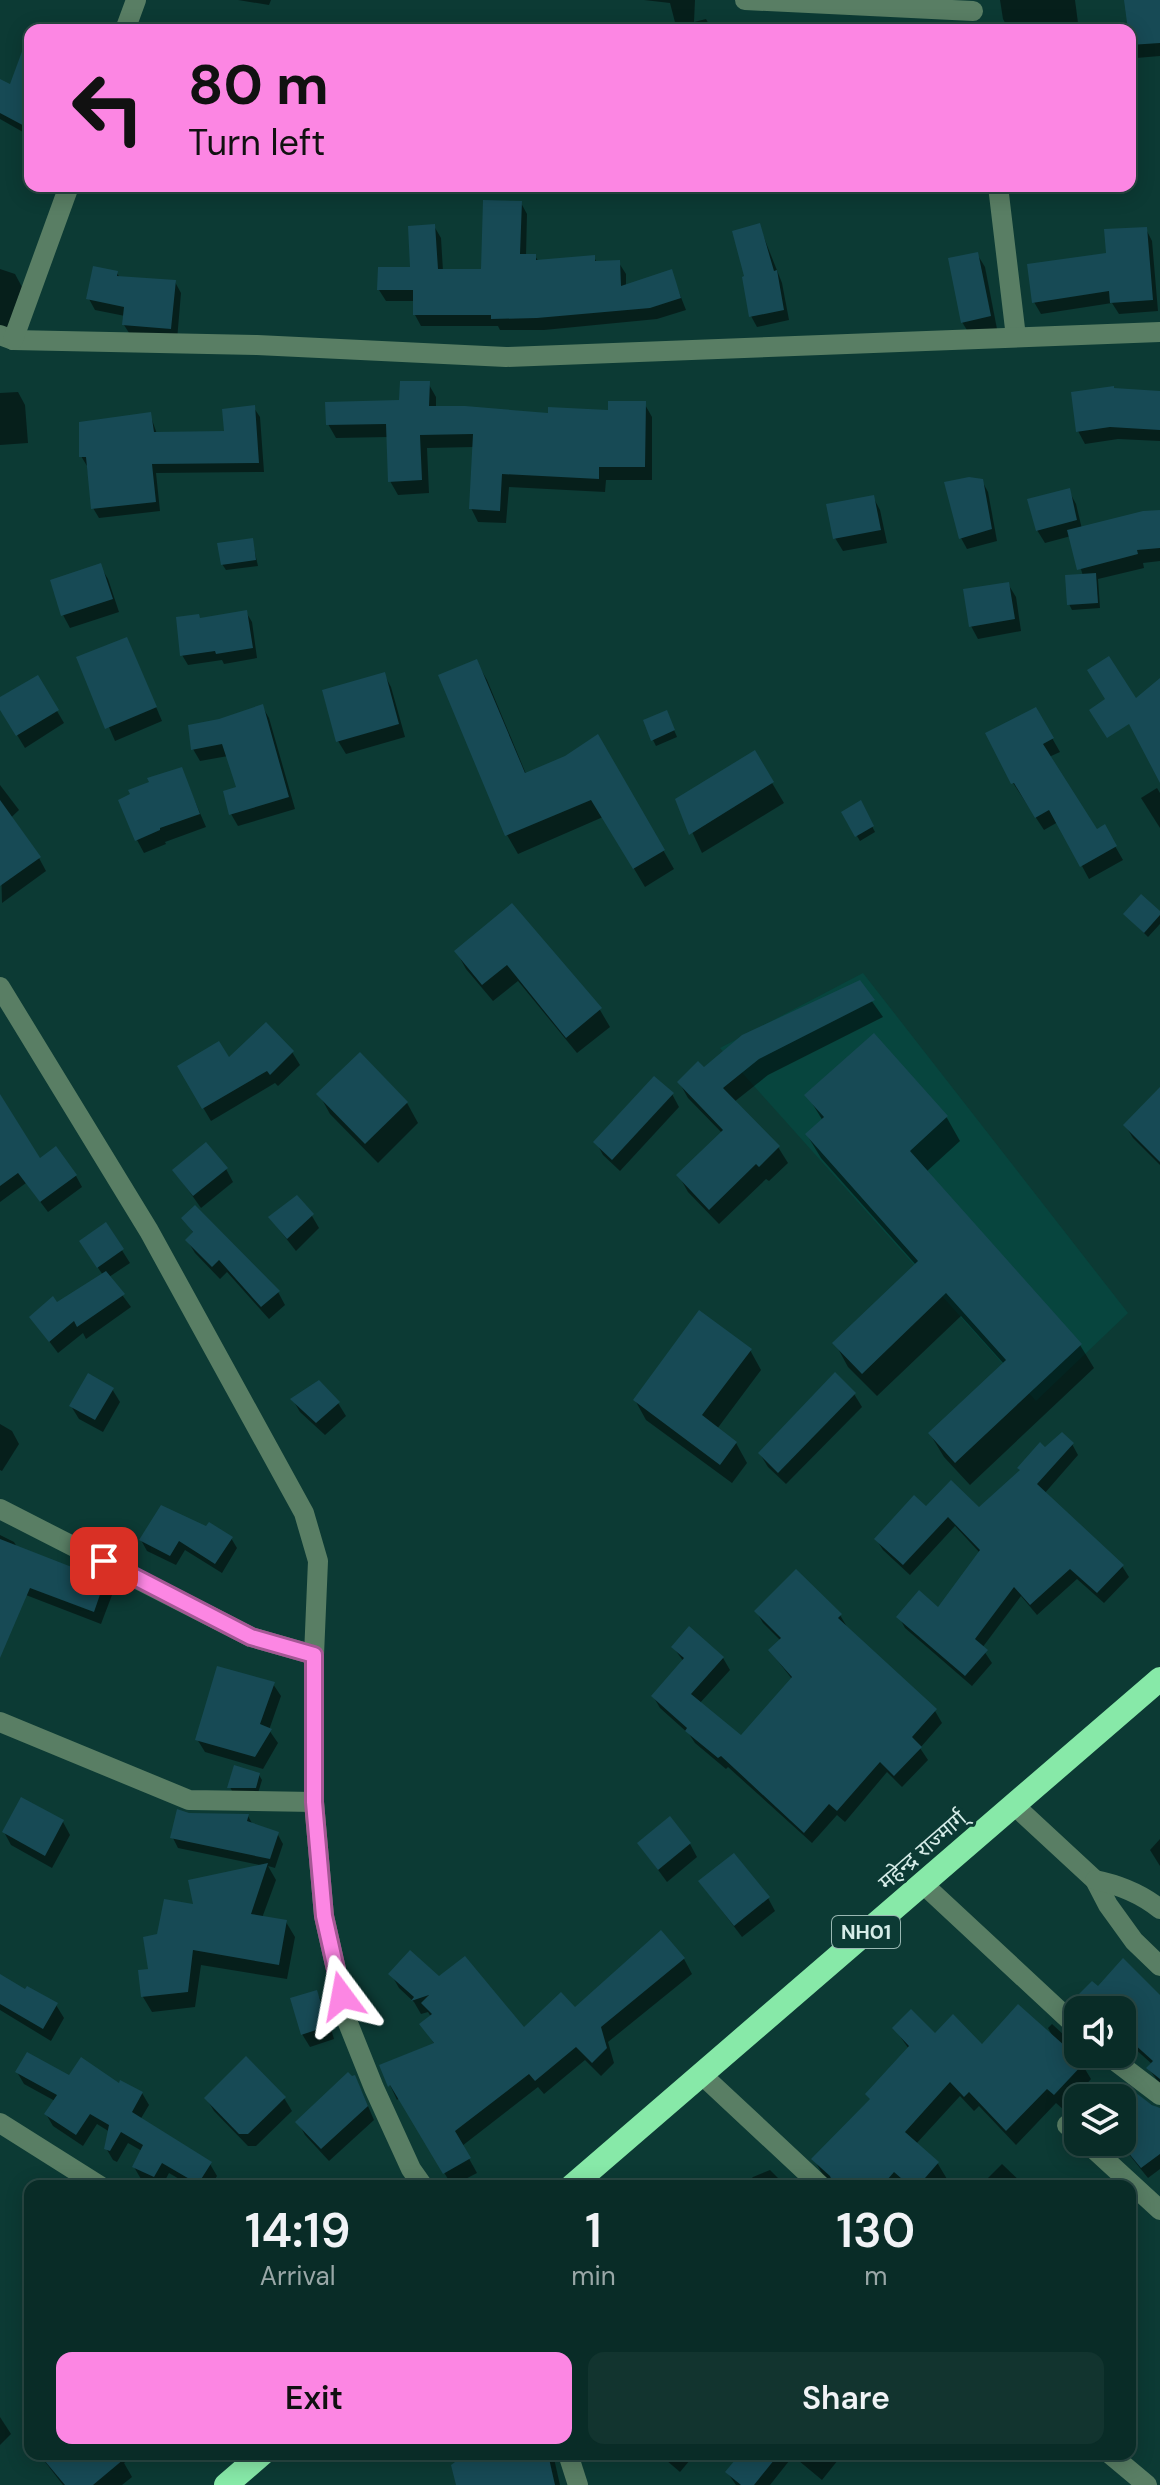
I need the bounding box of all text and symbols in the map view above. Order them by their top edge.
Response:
text: 80 m [188,48,329,121]
icon: left [56,56,160,160]
text: Turn left [188,119,325,166]
pin [70,1527,138,1595]
icon: arrive [82,1539,126,1583]
street label: महेन्द्र राज्मार्ग् [872,1802,975,1897]
road number: NH01 [832,1916,900,1948]
position arrow [300,1954,384,2038]
map controls [1064,1996,1136,2156]
button: sound [1064,1996,1136,2068]
button: layers [1064,2084,1136,2156]
text: 14:19 [245,2199,351,2262]
text: 1 [585,2199,602,2262]
text: 130 [836,2199,915,2262]
text: Arrival [260,2259,336,2293]
text: min [571,2259,616,2293]
text: m [864,2259,887,2293]
button: Exit [56,2352,572,2444]
button: Share [588,2352,1104,2444]

